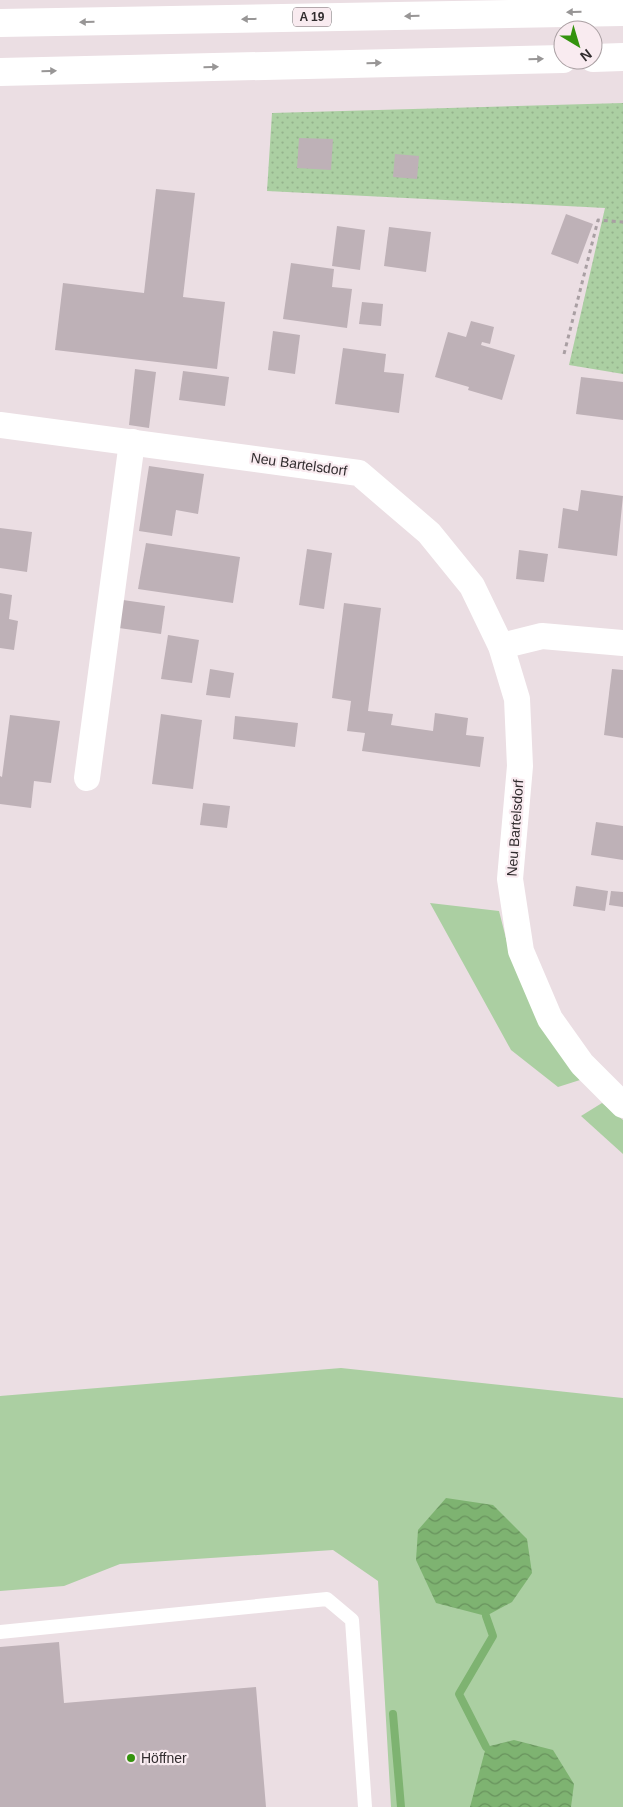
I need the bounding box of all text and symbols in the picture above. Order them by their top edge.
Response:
road number: A 19 [293,8,331,26]
one-way arrow [566,9,582,17]
one-way arrow [404,12,420,20]
one-way arrow [241,15,257,23]
one-way arrow [79,18,95,26]
north arrow [553,20,603,70]
text: N [577,46,595,65]
one-way arrow [528,55,544,63]
one-way arrow [366,59,382,67]
one-way arrow [203,63,219,71]
one-way arrow [41,67,57,75]
street label: Neu Bartelsdorf [250,449,348,479]
street label: Neu Bartelsdorf [504,779,526,877]
place label: Höffner [141,1750,187,1766]
marker: Höffner [125,1752,137,1764]

